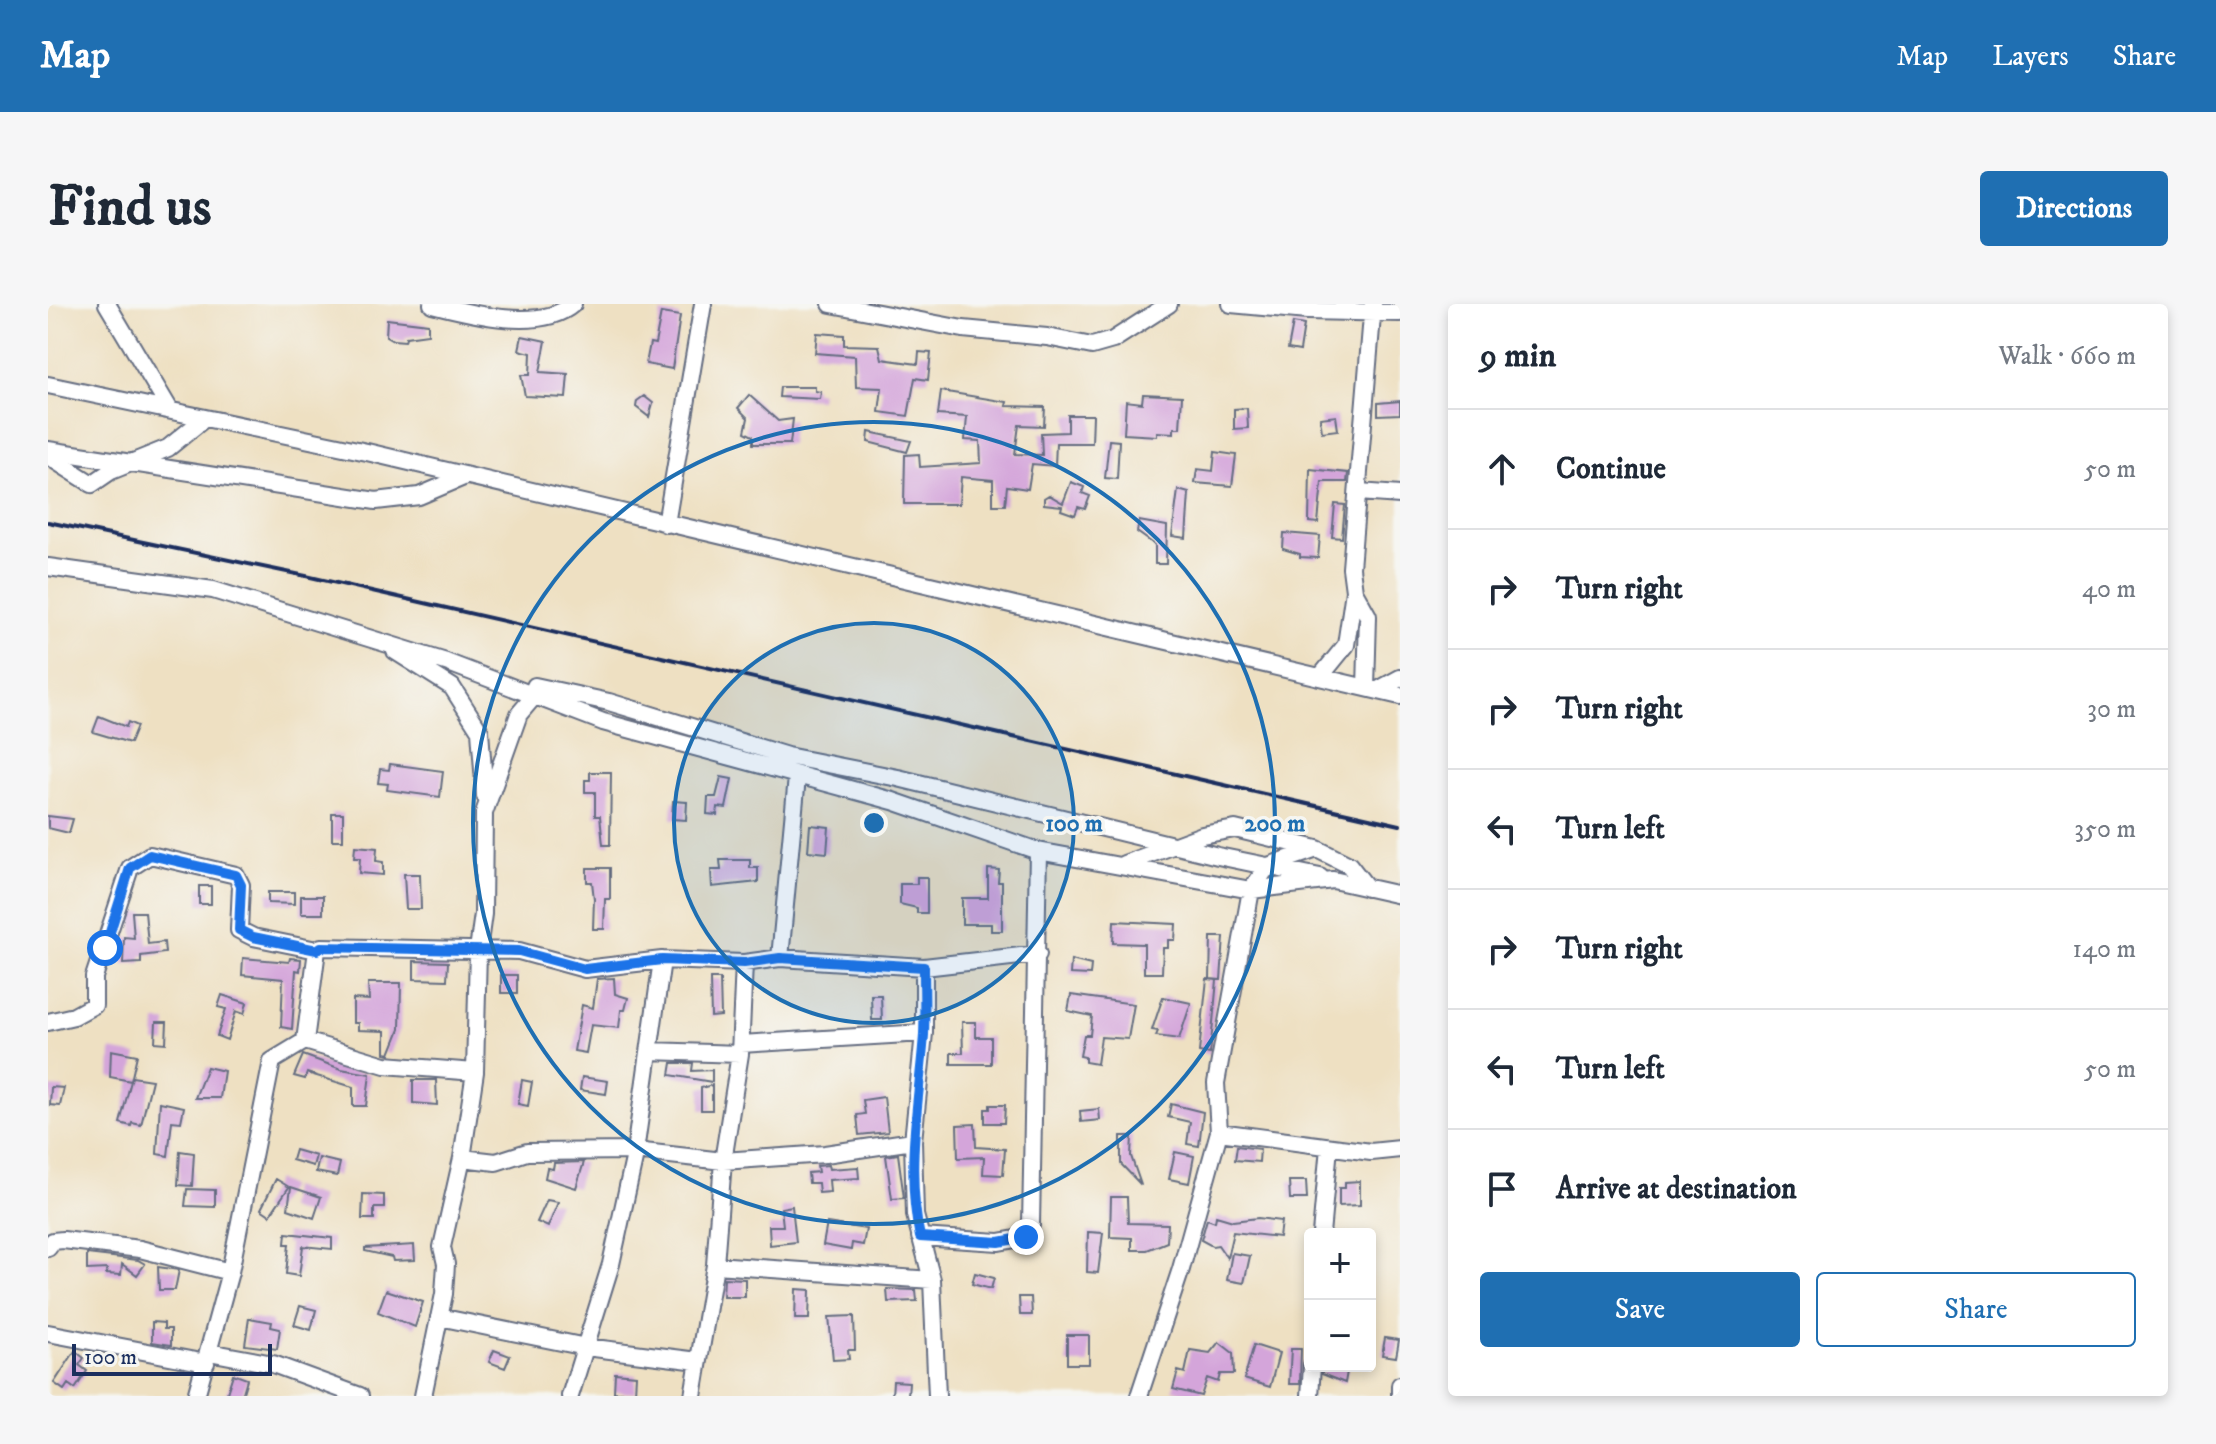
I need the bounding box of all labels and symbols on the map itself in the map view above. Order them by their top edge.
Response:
centre of rings [860,809,888,837]
text: 100 m [1045,809,1103,839]
text: 200 m [1245,809,1305,839]
route start [87,930,123,966]
route end [1008,1219,1044,1255]
scale bar [72,1340,272,1376]

